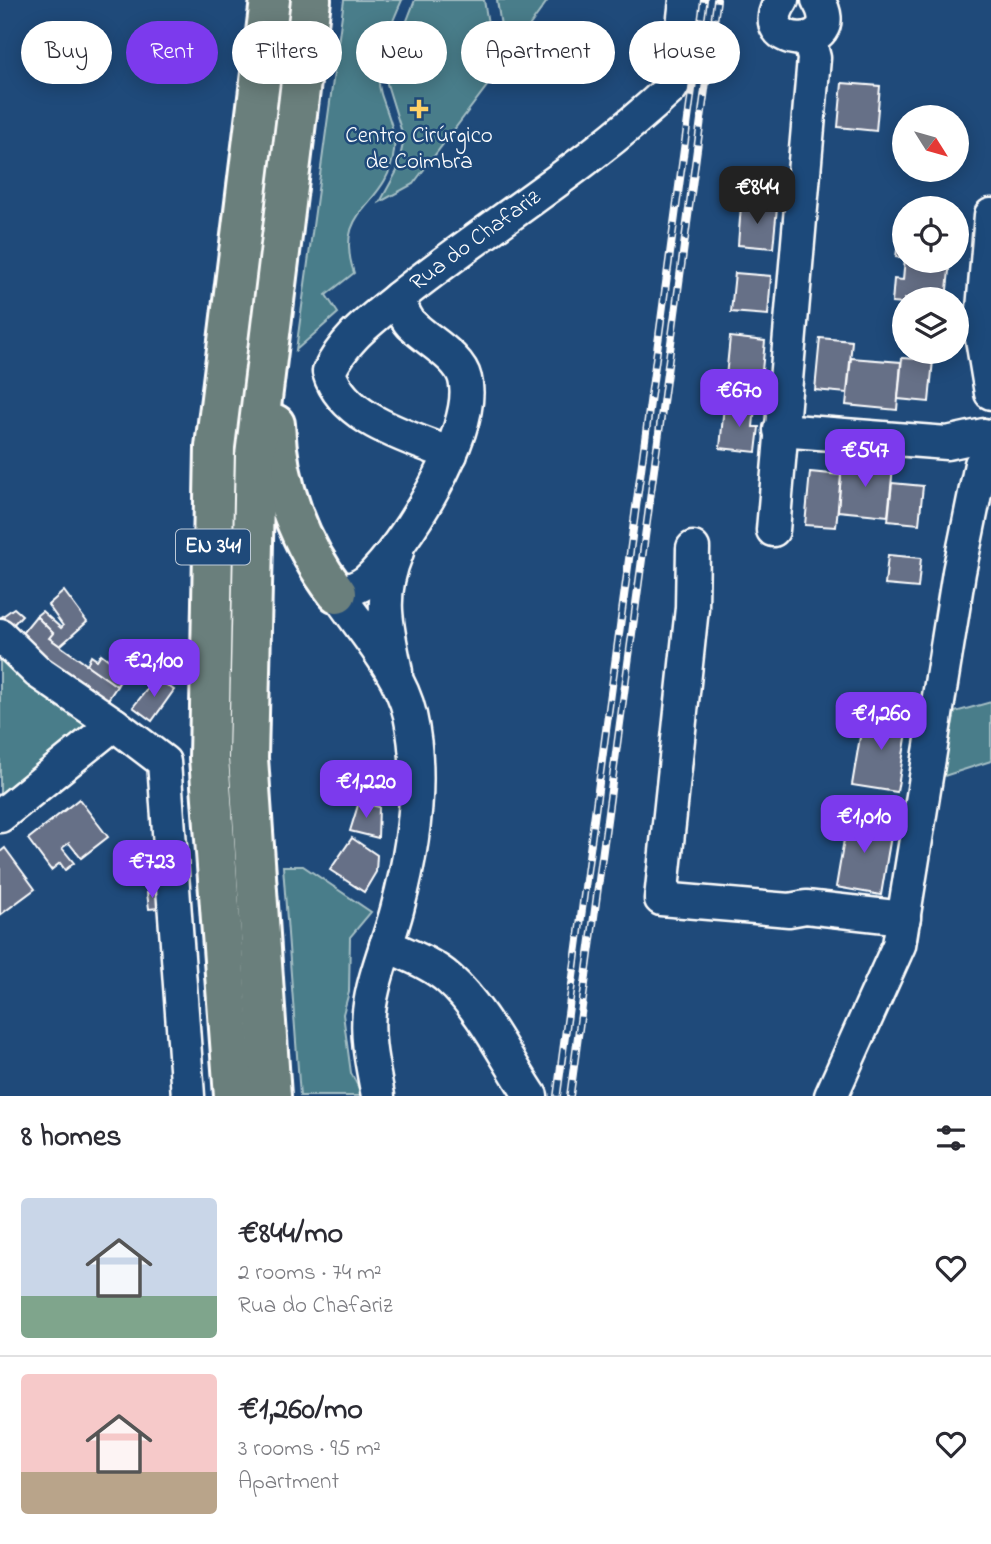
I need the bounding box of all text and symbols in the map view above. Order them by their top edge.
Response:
chip: Buy [21,21,112,84]
chip: Rent [126,21,218,84]
chip: Filters [232,21,342,84]
chip: New [356,21,447,84]
chip: Apartment [461,21,615,84]
chip: House [629,21,740,84]
marker: Centro Cirúrgico de Coimbra [409,99,429,119]
north arrow [892,105,970,182]
map controls [892,105,969,364]
place label: Centro Cirúrgico de Coimbra [345,120,493,179]
pin: €844 [716,166,798,226]
text: €844 [735,172,779,205]
street label: Rua do Chafariz [403,181,548,299]
button: locate [892,196,969,273]
button: layers [892,287,969,364]
pin: €670 [698,370,780,429]
text: €670 [716,375,762,408]
pin: €547 [824,430,906,489]
text: €547 [841,435,889,468]
road number: EN 341 [176,530,250,564]
pin: €2,100 [97,640,211,699]
text: €2,100 [125,645,183,678]
pin: €1,260 [824,692,938,752]
text: €1,260 [852,698,910,731]
pin: €1,220 [309,760,423,820]
text: €1,220 [336,766,396,799]
pin: €1,010 [807,796,921,855]
text: €1,010 [837,801,891,834]
pin: €723 [111,841,193,900]
text: €723 [129,846,175,879]
text: 8 homes [21,1116,122,1160]
icon: filters [932,1119,970,1157]
text: €844/mo [238,1213,343,1257]
icon: home [77,1226,161,1310]
icon: heart [932,1249,970,1287]
text: 2 rooms · 74 m² [238,1257,382,1290]
text: Rua do Chafariz [238,1290,393,1323]
text: €1,260/mo [238,1389,363,1433]
icon: home [77,1402,161,1486]
icon: heart [932,1425,970,1463]
text: 3 rooms · 95 m² [238,1433,381,1466]
text: Apartment [238,1466,339,1499]

